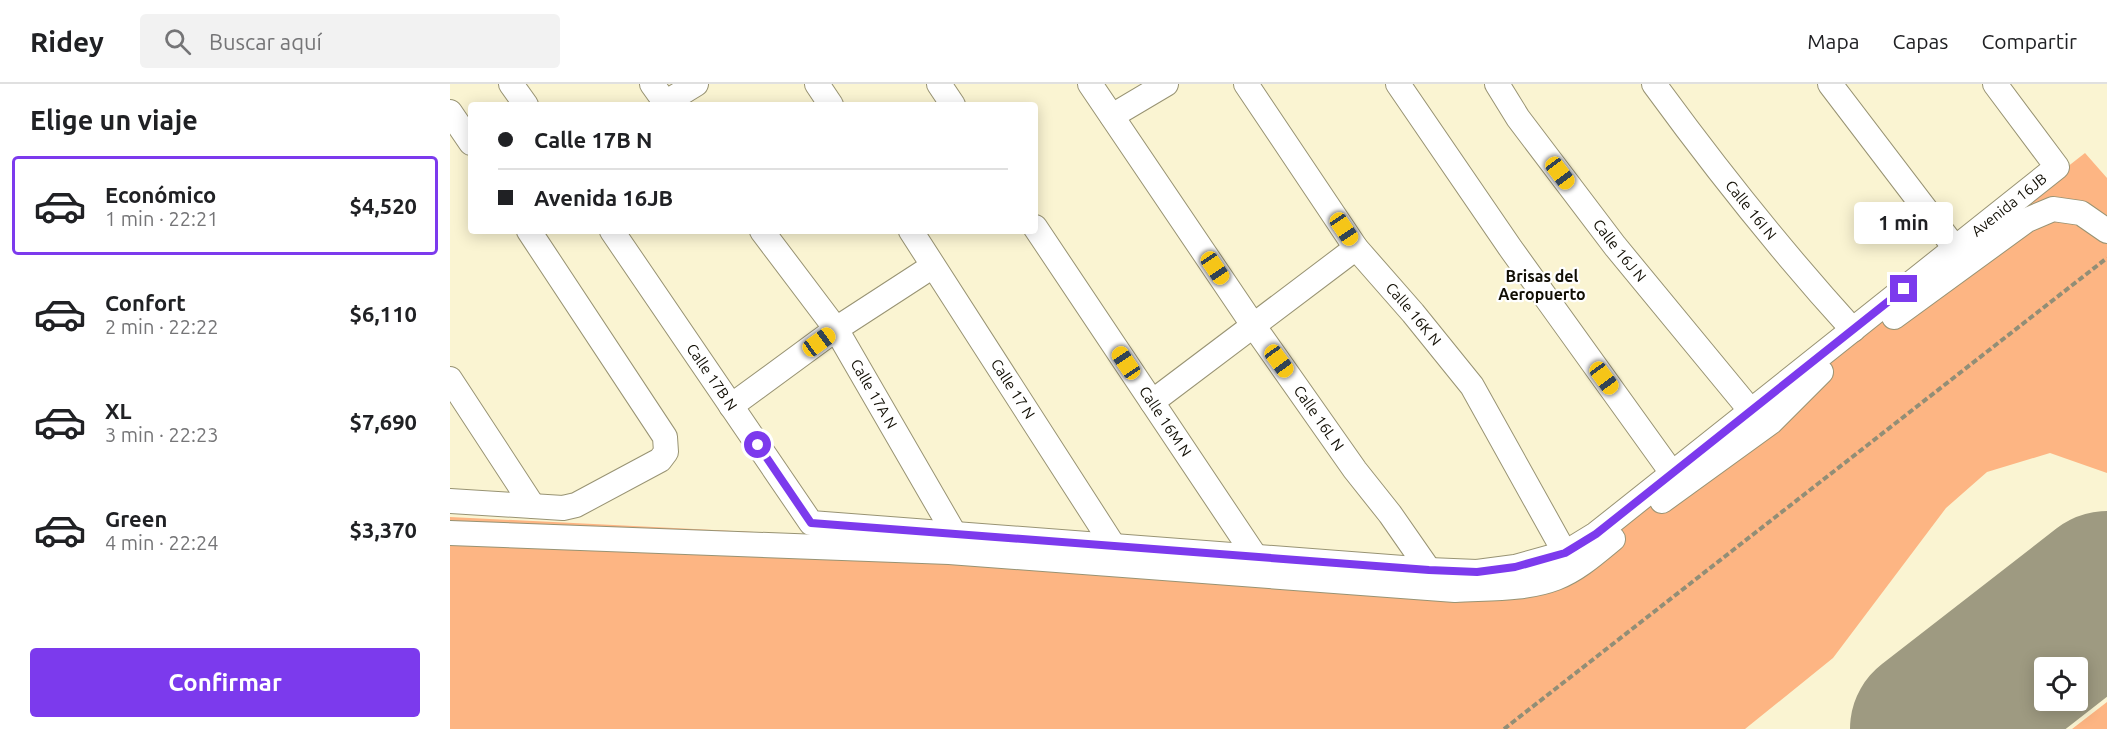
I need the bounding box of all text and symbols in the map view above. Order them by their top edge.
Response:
search box [140,14,560,68]
icon: search [161,25,194,58]
text: Ridey [30,26,104,57]
text: Buscar aquí [209,29,322,54]
text: Mapa [1807,29,1859,53]
text: Capas [1892,29,1948,53]
text: Compartir [1981,29,2077,53]
text: Elige un viaje [30,105,198,135]
text: Calle 17B N [534,127,652,152]
car [1542,153,1578,193]
street label: Avenida 16JB [1968,170,2050,240]
street label: Calle 16I N [1722,177,1780,243]
icon: car [33,179,87,233]
text: Económico [105,182,216,207]
text: Avenida 16JB [534,185,673,210]
text: $4,520 [350,193,417,218]
callout: 1 min [1854,202,1954,244]
text: 1 min · 22:21 [105,207,219,230]
car [1326,209,1362,249]
text: 1 min [1878,211,1929,234]
street label: Calle 16J N [1590,216,1650,285]
car [1197,248,1233,288]
district label: Brisas del Aeropuerto [1498,267,1586,303]
route end [1890,275,1917,302]
street label: Calle 16K N [1382,279,1445,349]
icon: car [33,287,87,341]
text: Confort [105,290,186,315]
text: $6,110 [350,301,417,326]
text: 2 min · 22:22 [105,315,219,338]
car [799,324,839,360]
street label: Calle 17B N [683,340,741,414]
car [1261,341,1297,381]
car [1108,343,1144,383]
street label: Calle 17A N [847,356,901,432]
street label: Calle 17 N [988,356,1039,422]
car [1586,358,1622,398]
street label: Calle 16L N [1290,382,1348,454]
street label: Calle 16M N [1136,383,1195,459]
icon: car [33,395,87,449]
text: XL [105,398,132,423]
text: $7,690 [350,409,417,434]
text: 3 min · 22:23 [105,423,219,446]
route start [744,431,771,458]
icon: car [33,503,87,557]
text: Green [105,506,167,531]
text: $3,370 [350,517,417,542]
text: 4 min · 22:24 [105,531,219,554]
button: Confirmar [30,648,420,717]
map controls [2034,657,2088,711]
button: locate [2034,657,2088,711]

